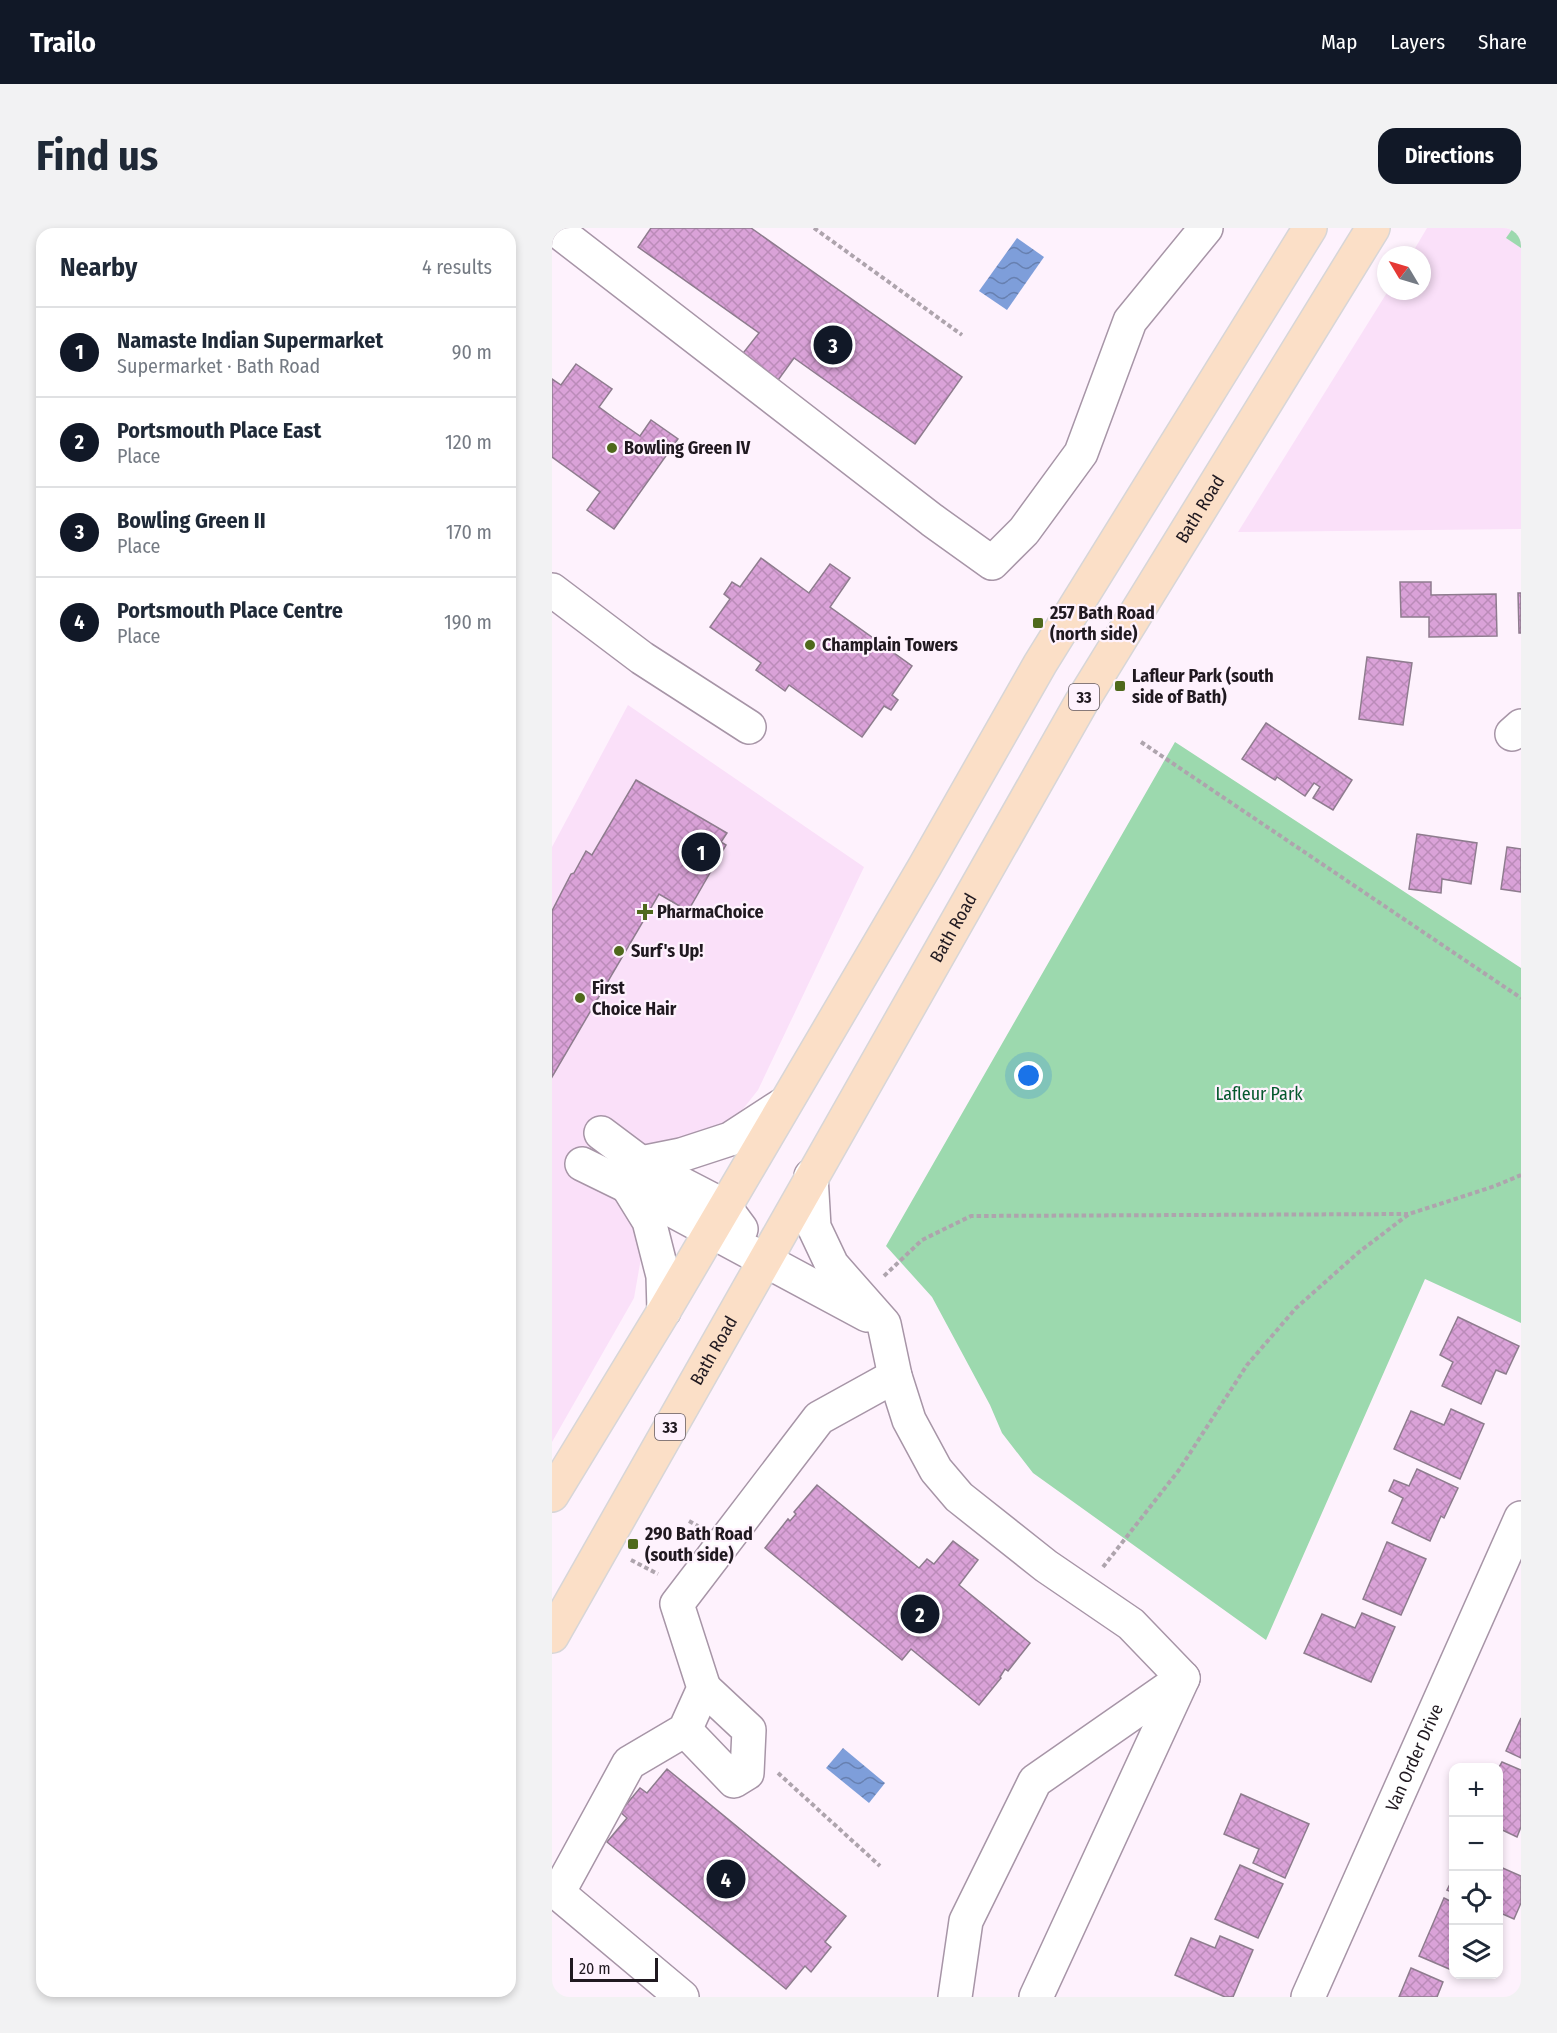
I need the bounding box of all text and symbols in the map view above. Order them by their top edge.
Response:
text: Trailo [30,26,96,59]
text: Map [1321,29,1357,55]
text: Layers [1390,29,1445,55]
text: Share [1478,29,1527,55]
button: Directions [1378,128,1521,184]
text: Find us [36,131,158,181]
north arrow [1377,246,1431,300]
text: Nearby [60,252,137,283]
text: 4 results [422,255,492,279]
pin: 3 [814,322,852,368]
text: Namaste Indian Supermarket [117,327,383,354]
text: 1 [75,340,84,364]
text: 90 m [452,340,492,364]
text: Supermarket · Bath Road [117,354,320,378]
text: Portsmouth Place East [117,417,321,444]
text: 2 [75,430,84,454]
text: 120 m [445,430,492,454]
place label: Bowling Green IV [624,437,751,459]
marker: Bowling Green IV [605,441,619,455]
text: Place [117,444,160,468]
street label: Bath Road [1171,471,1229,547]
text: Bowling Green II [117,507,266,534]
text: 3 [75,520,84,544]
text: 170 m [446,520,492,544]
text: Place [117,534,160,558]
text: Portsmouth Place Centre [117,597,343,624]
place label: 257 Bath Road (north side) [1049,602,1155,645]
text: 4 [74,610,85,634]
text: 190 m [444,610,492,634]
marker: 257 Bath Road (north side) [1031,616,1045,630]
text: Place [117,624,160,648]
place label: Champlain Towers [822,634,958,656]
marker: Champlain Towers [803,638,817,652]
place label: Lafleur Park (south side of Bath) [1132,665,1274,708]
marker: Lafleur Park (south side of Bath) [1113,679,1127,693]
road number: 33 [1069,684,1099,710]
pin: 1 [682,830,720,874]
street label: Bath Road [925,890,982,966]
place label: PharmaChoice [657,901,764,923]
marker: PharmaChoice [638,905,652,919]
place label: Surf's Up! [631,940,703,962]
marker: Surf's Up! [612,944,626,958]
place label: First Choice Hair [592,977,677,1020]
marker: First Choice Hair [573,991,587,1005]
your location [1014,1061,1043,1090]
park label: Lafleur Park [1215,1083,1303,1105]
street label: Bath Road [686,1312,742,1389]
road number: 33 [655,1414,685,1440]
place label: 290 Bath Road (south side) [644,1523,753,1566]
marker: 290 Bath Road (south side) [626,1537,640,1551]
pin: 2 [900,1592,940,1636]
street label: Van Order Drive [1381,1700,1448,1815]
map controls [1449,1763,1503,1979]
button: + [1449,1763,1503,1817]
button: − [1449,1817,1503,1871]
pin: 4 [706,1856,746,1902]
button: locate [1449,1871,1503,1925]
button: layers [1449,1925,1503,1979]
scale bar [570,1955,658,1982]
text: 20 m [579,1959,610,1978]

